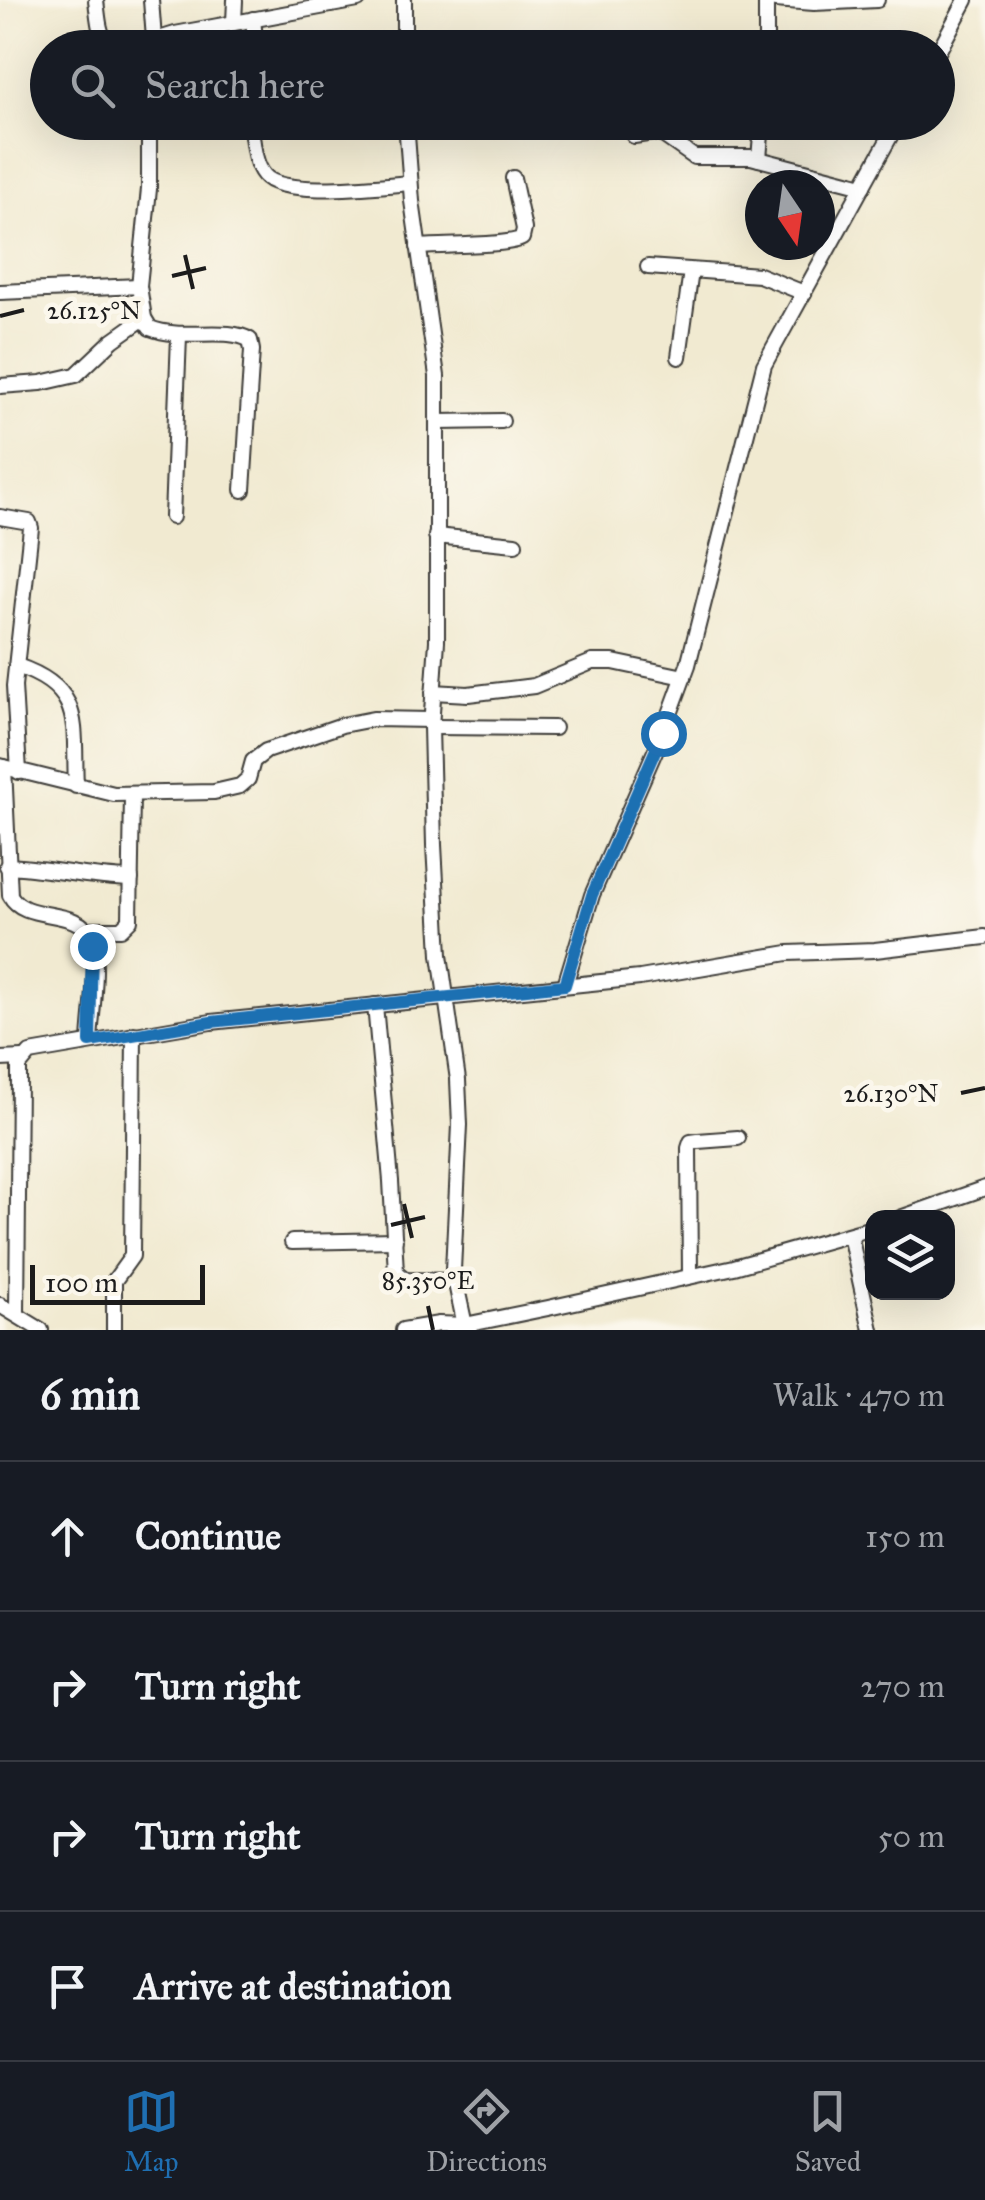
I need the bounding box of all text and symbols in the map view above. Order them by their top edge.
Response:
search box [30,30,955,140]
icon: search [65,58,120,113]
text: Search here [145,62,325,108]
north arrow [745,170,835,260]
text: 26.125°N [47,295,141,326]
route start [641,711,687,757]
route end [70,924,116,970]
text: 26.130°N [843,1078,939,1109]
map controls [865,1210,955,1300]
button: layers [865,1210,955,1300]
scale bar [30,1260,205,1304]
text: 100 m [45,1265,118,1300]
text: 85.350°E [382,1265,474,1296]
text: 6 min [40,1369,140,1421]
text: Walk · 470 m [772,1376,945,1415]
icon: ahead [40,1509,95,1564]
text: Continue [135,1513,281,1559]
text: 150 m [865,1517,945,1556]
icon: right [40,1659,95,1714]
text: Turn right [135,1663,301,1709]
text: 270 m [861,1667,945,1706]
icon: right [40,1809,95,1864]
text: Turn right [135,1813,301,1859]
text: 50 m [878,1817,945,1856]
icon: arrive [40,1959,95,2014]
text: Arrive at destination [135,1963,452,2009]
tab: Map [124,2084,179,2179]
tab: Directions [426,2084,547,2179]
tab: Saved [795,2084,861,2179]

